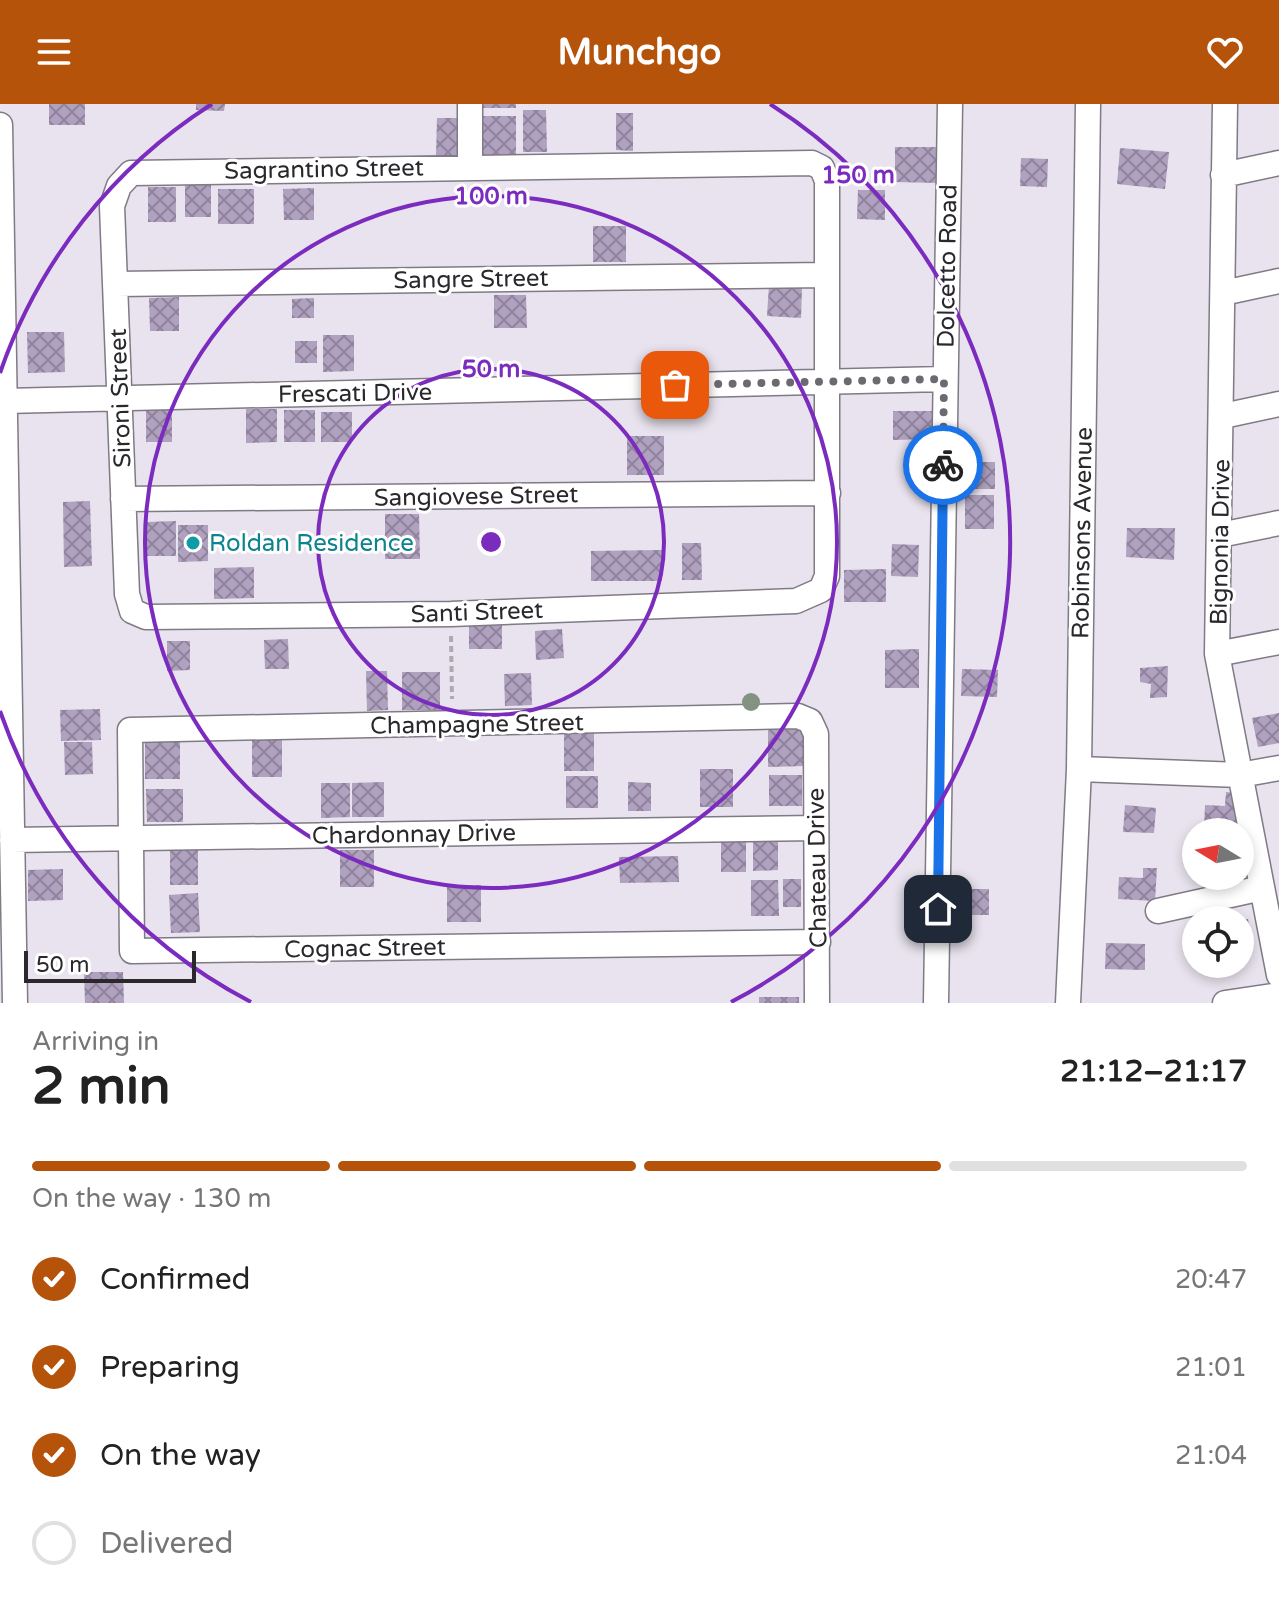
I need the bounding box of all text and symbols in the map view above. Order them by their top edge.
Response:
icon: menu [32,30,76,74]
icon: heart [1203,30,1247,74]
text: Munchgo [558,31,721,74]
street label: Sagrantino Street [224,153,424,186]
text: 150 m [821,161,895,190]
text: 100 m [454,182,528,211]
street label: Dolcetto Road [932,184,963,348]
street label: Sangre Street [393,264,549,295]
street label: Sironi Street [104,328,137,468]
pin [641,351,709,419]
text: 50 m [462,355,520,384]
icon: bag [653,363,697,407]
street label: Frescati Drive [278,378,432,409]
courier [903,425,983,505]
street label: Robinsons Avenue [1066,427,1099,639]
icon: bike [921,443,965,487]
street label: Bignonia Drive [1205,459,1236,625]
street label: Sangiovese Street [374,480,579,513]
centre of rings [477,528,505,556]
place label: Roldan Residence [209,529,414,558]
marker: Roldan Residence [184,534,202,552]
street label: Santi Street [410,596,544,629]
street label: Champagne Street [370,708,584,741]
street label: Chateau Drive [802,788,833,948]
street label: Chardonnay Drive [312,818,516,851]
north arrow [1182,818,1254,890]
map controls [1182,818,1254,978]
pin [904,875,972,943]
icon: home [916,887,960,931]
button: locate [1182,906,1254,978]
street label: Cognac Street [284,933,446,964]
scale bar [24,947,196,983]
text: 50 m [36,952,90,978]
text: Arriving in [32,1026,159,1057]
text: 21:12–21:17 [1060,1053,1247,1090]
text: 2 min [32,1055,171,1118]
text: On the way · 130 m [32,1183,271,1214]
icon: check [32,1257,76,1301]
text: Confirmed [100,1261,251,1298]
text: 20:47 [1175,1264,1247,1295]
icon: check [32,1345,76,1389]
text: Preparing [100,1349,240,1386]
text: 21:01 [1175,1352,1247,1383]
icon: check [32,1433,76,1477]
text: On the way [100,1437,261,1474]
text: 21:04 [1175,1440,1247,1471]
text: Delivered [100,1525,234,1562]

